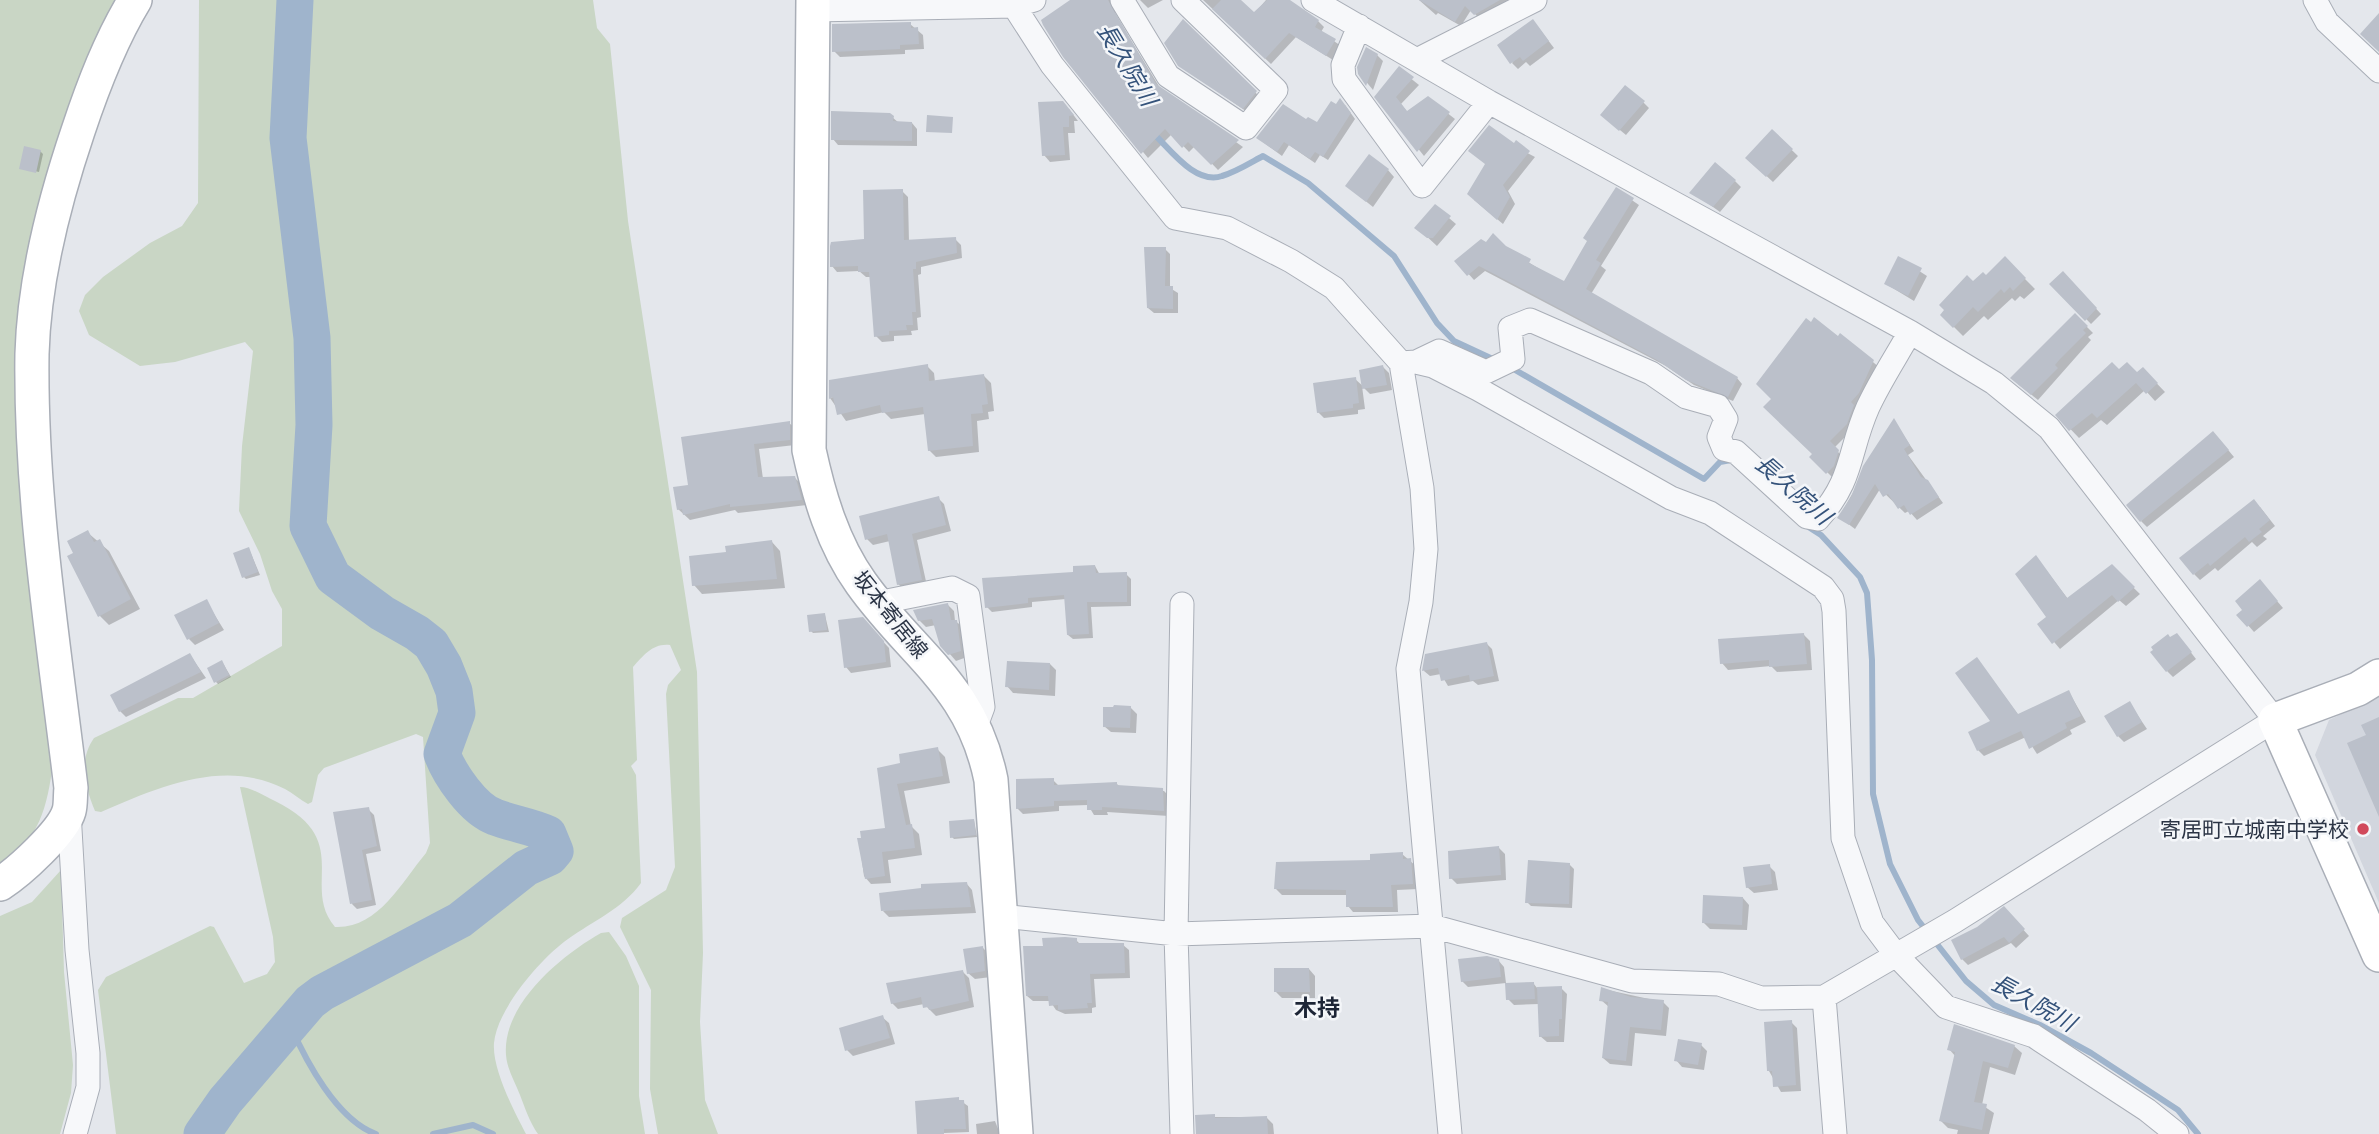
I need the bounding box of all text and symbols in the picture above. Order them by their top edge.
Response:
water label: 長久院川 [1091,16,1167,114]
water label: 長久院川 [1749,447,1841,533]
street label: 坂本寄居線 [847,564,935,664]
place label: 寄居町立城南中学校 [2160,815,2349,843]
marker: 寄居町立城南中学校 [2355,821,2371,837]
water label: 長久院川 [1986,966,2085,1040]
district label: 木持 [1294,991,1340,1023]

